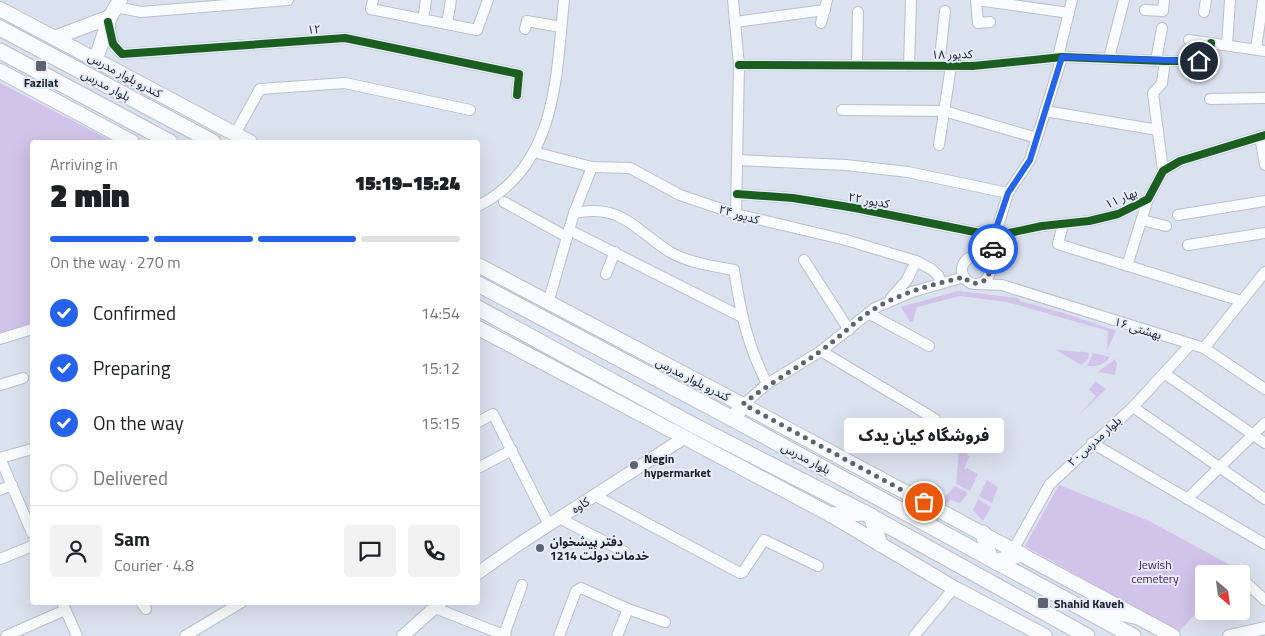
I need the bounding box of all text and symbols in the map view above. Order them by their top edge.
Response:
street label: ۱۲ [306,19,322,39]
pin [1178,40,1220,82]
street label: کدیور ۱۸ [931,44,974,64]
icon: home [1185,47,1213,75]
street label: کندرو بلوار مدرس [86,50,164,100]
marker: Fazilat [34,59,48,73]
street label: بلوار مدرس [79,66,133,104]
place label: Fazilat [24,73,59,92]
text: Arriving in [50,152,118,176]
text: 15:19–15:24 [355,168,460,197]
text: 2 min [50,171,130,219]
street label: بهار ۱۱ [1102,183,1140,213]
street label: کدیور ۲۲ [847,187,892,213]
street label: کدیور ۲۴ [717,199,763,229]
courier [968,224,1018,274]
icon: car [979,235,1007,263]
text: On the way · 270 m [50,250,181,274]
text: Confirmed [93,298,176,327]
icon: check [50,299,78,327]
text: 14:54 [421,301,460,325]
street label: ۱۶ بهشتی [1112,312,1164,344]
street label: کندرو بلوار مدرس [652,352,735,406]
text: Preparing [93,353,170,382]
icon: check [50,354,78,382]
text: 15:12 [421,356,460,380]
text: On the way [93,408,184,437]
icon: check [50,409,78,437]
text: 15:15 [421,411,460,435]
street label: بلوار مدرس۲۰ [1063,411,1125,471]
callout: فروشگاه کیان یدک [844,417,1004,452]
text: فروشگاه کیان یدک [859,423,989,447]
street label: بلوار مدرس [778,437,834,479]
place label: Negin hypermarket [644,449,712,482]
marker: Negin hypermarket [628,459,640,471]
text: Delivered [93,463,168,492]
pin [903,481,945,523]
icon: bag [910,488,938,516]
street label: کاوه [567,491,594,518]
text: Sam [114,524,150,553]
button: person [50,525,102,577]
button: chat [344,525,396,577]
button: phone [408,525,460,577]
place label: دفتر پیشخوان خدمات دولت 1214 [550,532,650,565]
marker: دفتر پیشخوان خدمات دولت 1214 [534,542,546,554]
text: Courier · 4.8 [114,553,194,577]
park label: Jewish cemetery [1131,555,1179,588]
north arrow [1195,565,1250,620]
map controls [1195,565,1250,620]
place label: Shahid Kaveh [1054,594,1124,613]
marker: Shahid Kaveh [1036,596,1050,610]

